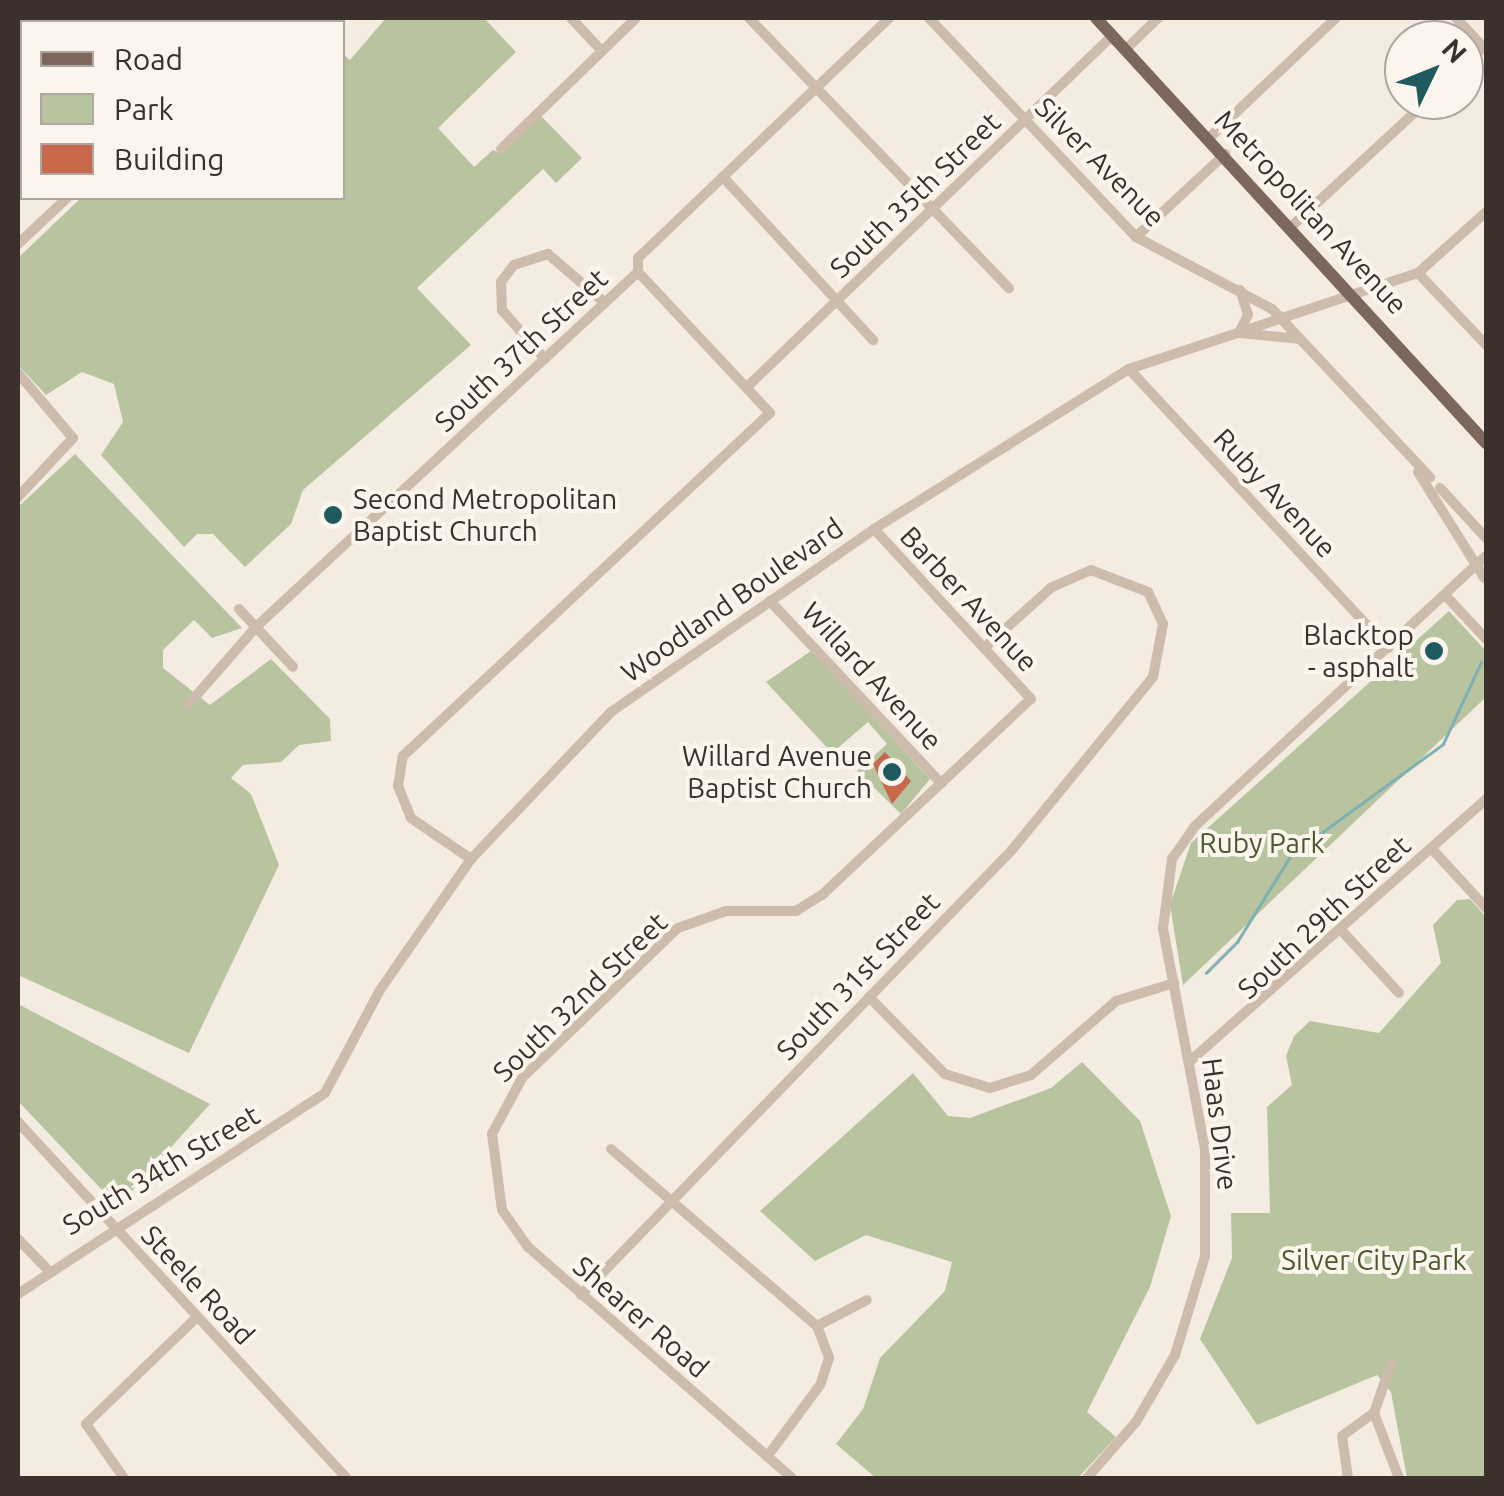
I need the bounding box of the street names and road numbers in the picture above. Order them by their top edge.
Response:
street label: Silver Avenue [1028,90,1172,234]
street label: Metropolitan Avenue [1208,103,1414,321]
street label: South 35th Street [823,105,1007,285]
street label: South 37th Street [428,261,614,439]
street label: Ruby Avenue [1207,422,1343,564]
street label: Woodland Boulevard [615,511,849,689]
street label: Barber Avenue [893,520,1045,678]
street label: Willard Avenue [795,595,949,757]
street label: South 29th Street [1231,828,1417,1006]
street label: South 31st Street [770,885,946,1067]
street label: South 32nd Street [486,905,674,1089]
street label: Haas Drive [1195,1056,1245,1192]
street label: South 34th Street [57,1098,265,1242]
street label: Steele Road [134,1219,262,1351]
street label: Shearer Road [567,1249,715,1385]

